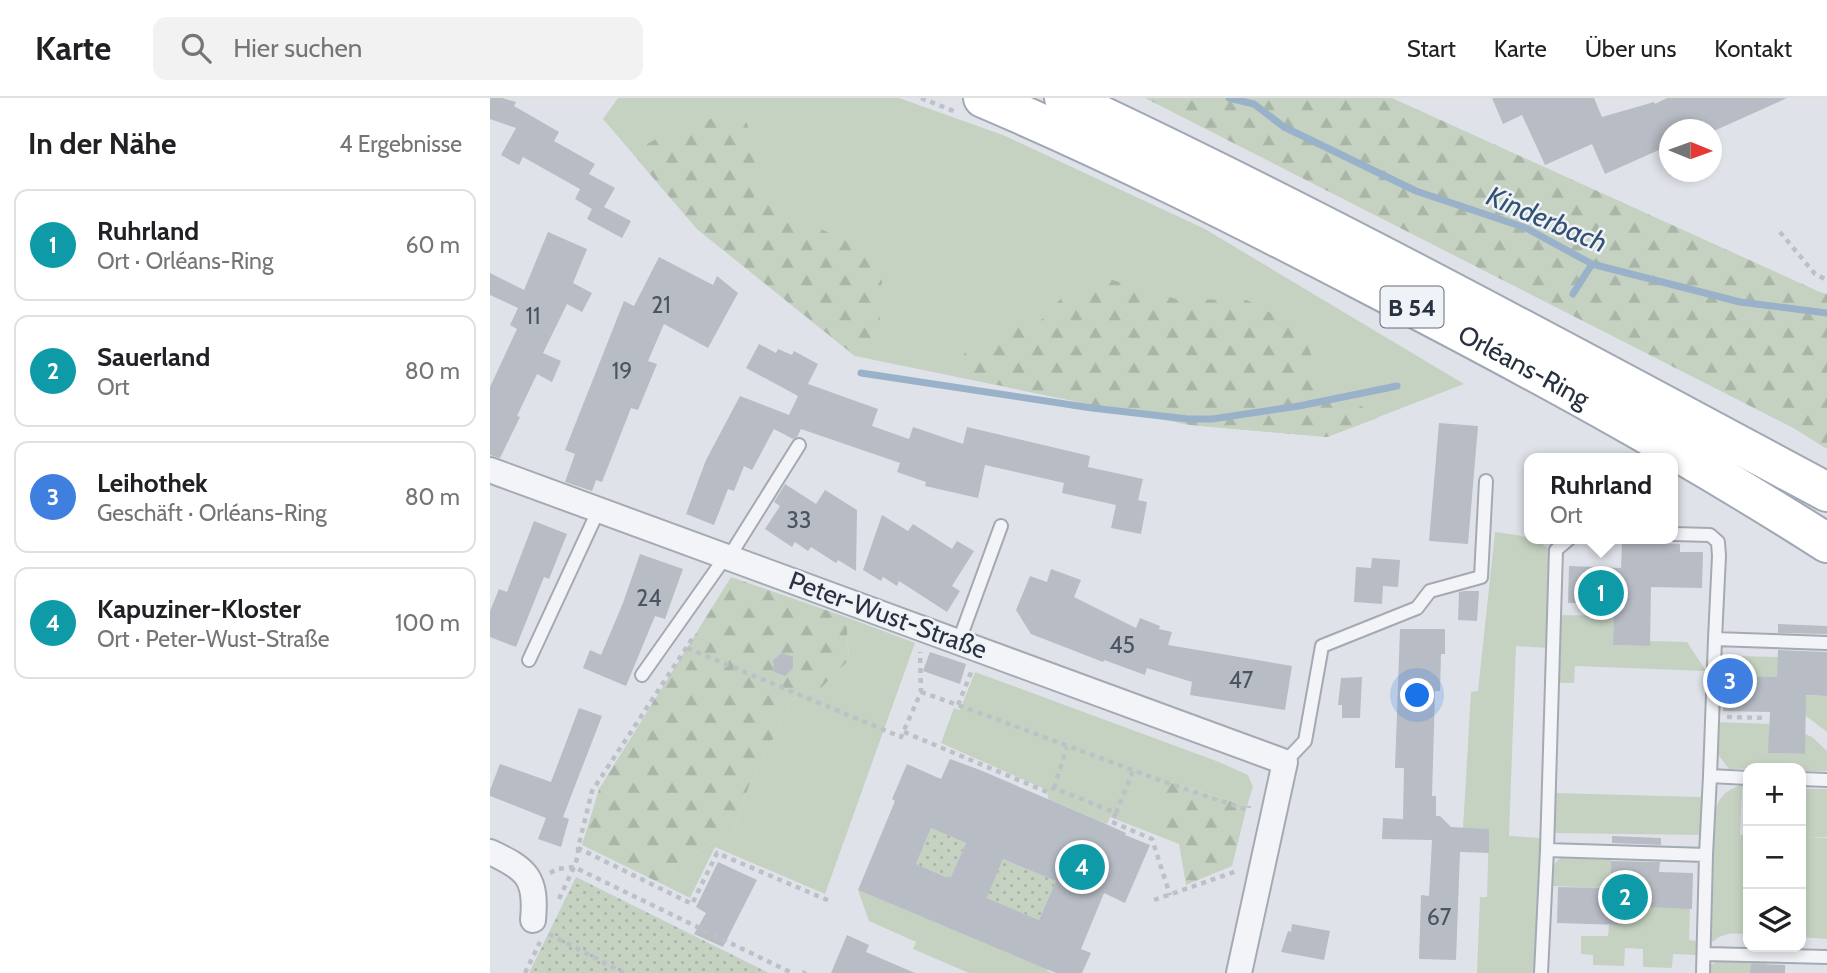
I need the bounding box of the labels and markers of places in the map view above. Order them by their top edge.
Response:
pin: 1 [1578,567,1624,619]
pin: 3 [1707,655,1753,707]
pin: 4 [1059,841,1105,893]
pin: 2 [1602,871,1648,923]

